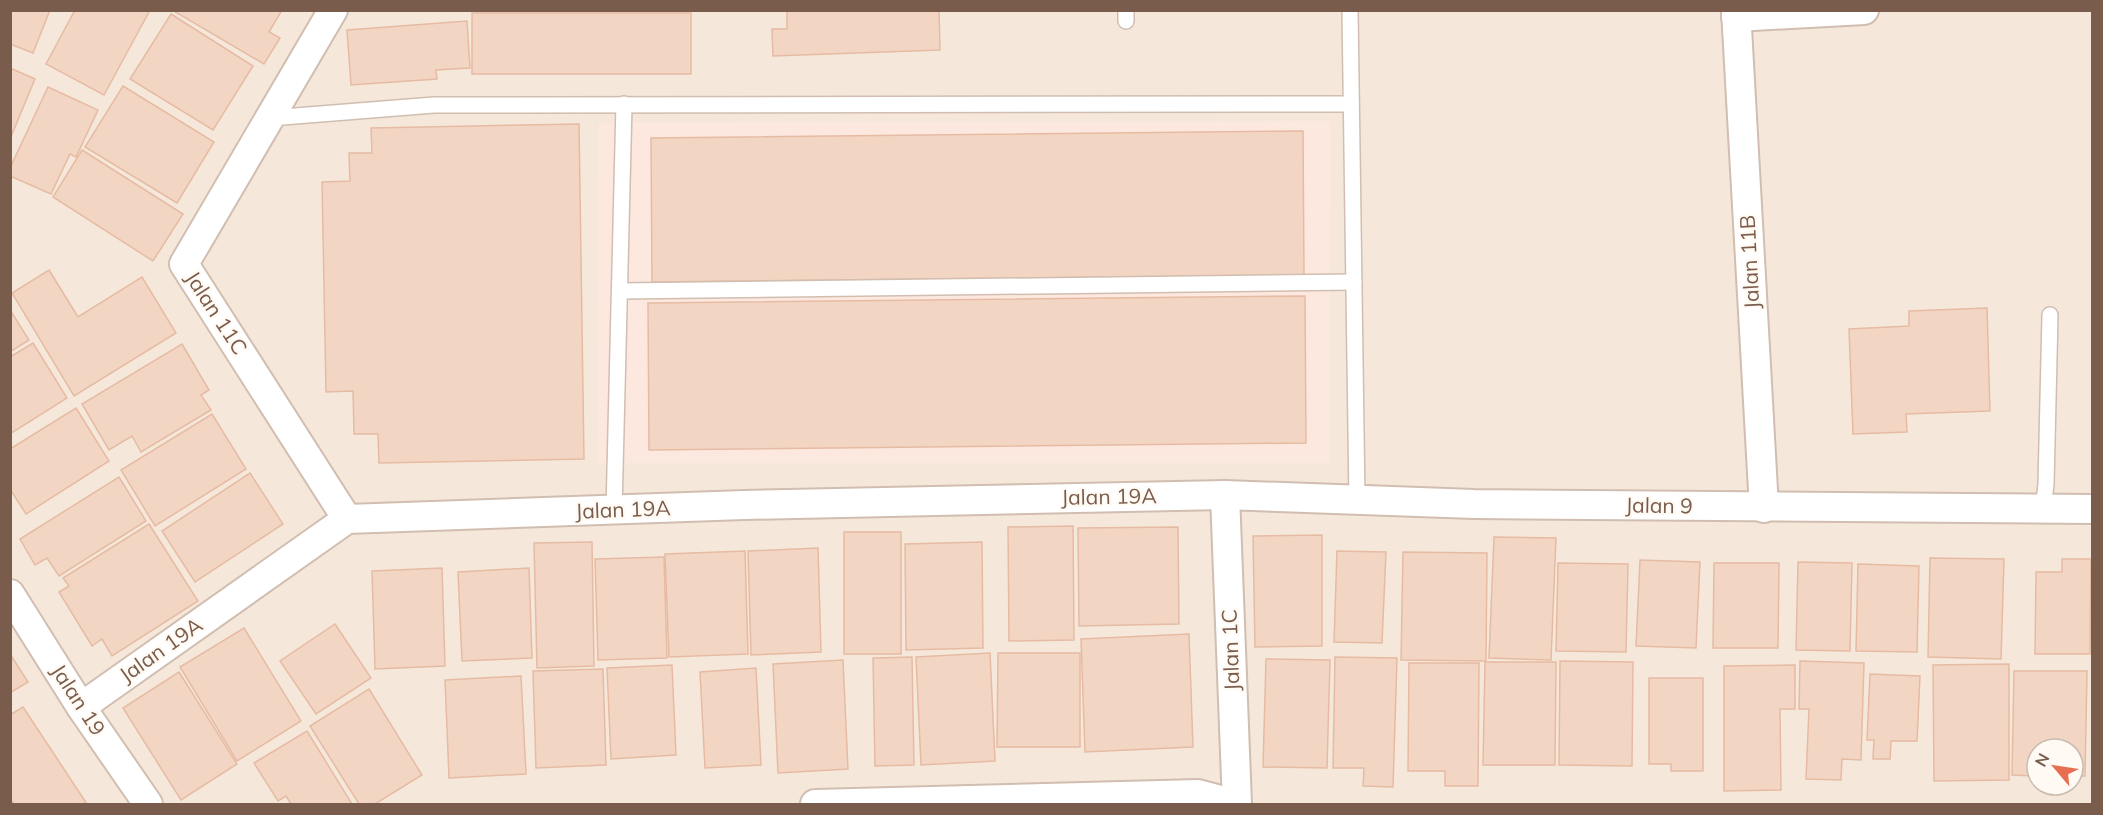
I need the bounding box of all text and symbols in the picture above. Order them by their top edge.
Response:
street label: Jalan 11B [1734,214,1764,310]
street label: Jalan 11C [180,266,253,359]
street label: Jalan 19A [1061,482,1158,510]
street label: Jalan 9 [1625,491,1693,519]
street label: Jalan 19A [575,494,672,524]
street label: Jalan 1C [1216,609,1244,691]
street label: Jalan 19A [114,611,207,687]
street label: Jalan 19 [46,659,112,740]
north arrow [2025,737,2085,797]
text: N [2030,750,2054,770]

